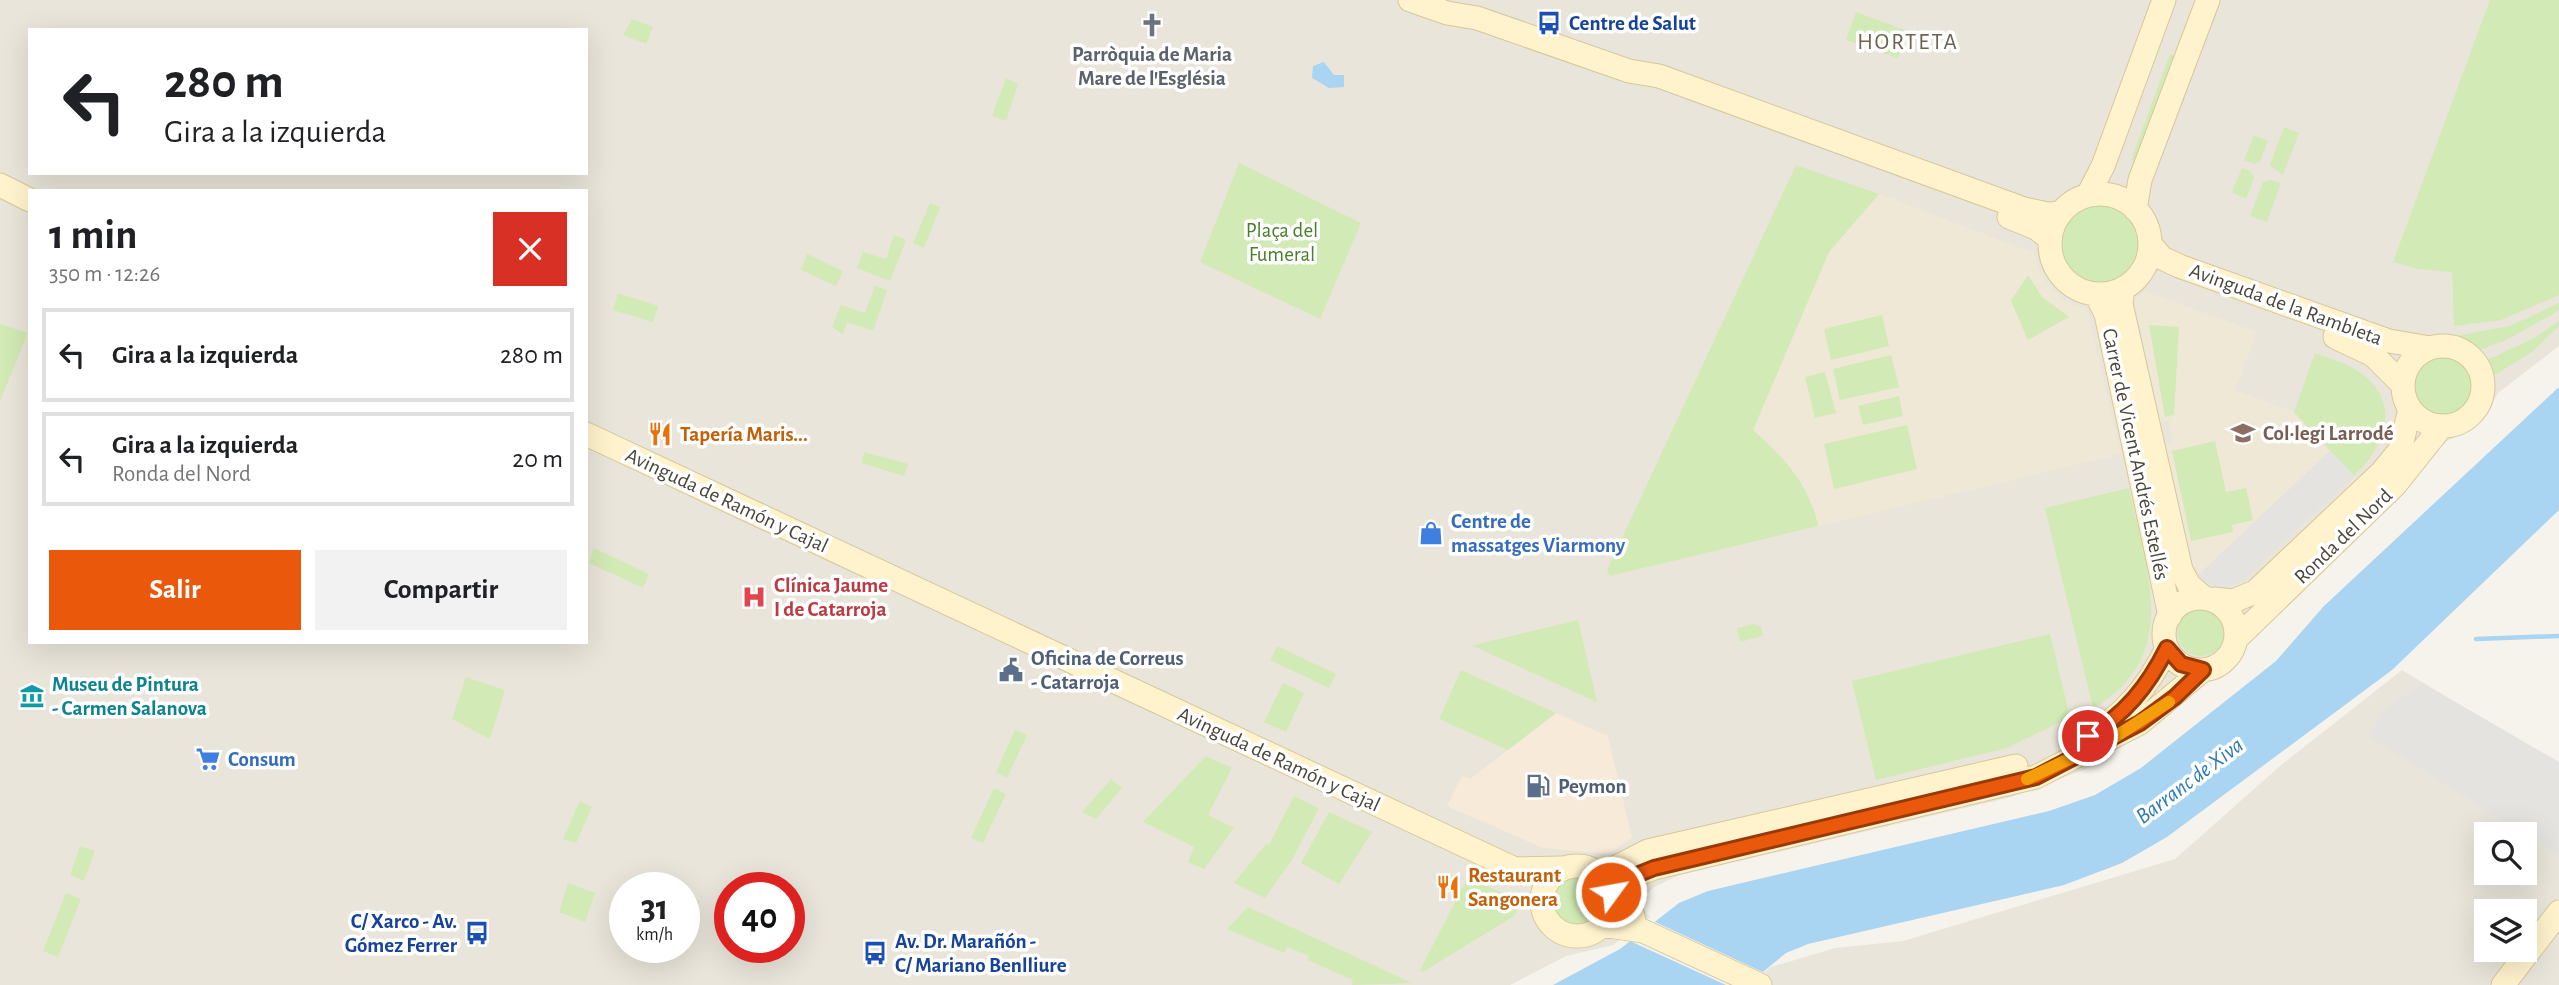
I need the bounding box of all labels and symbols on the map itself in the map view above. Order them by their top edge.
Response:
bus stop icon: Centre de Salut [1535,9,1563,37]
church icon: Parròquia de Maria Mare de l'Església [1138,11,1166,39]
place label: Centre de Salut [1569,13,1696,34]
district label: HORTETA [1857,31,1959,54]
place label: Parròquia de Maria Mare de l'Església [1072,44,1232,89]
park label: Plaça del Fumeral [1246,220,1318,265]
street label: Avinguda de la Rambleta [2187,260,2385,349]
street label: Carrer de Vicent Andrés Estellés [2099,326,2172,582]
school or university icon: Col·legi Larrodé [2229,419,2257,447]
restaurant icon: Tapería Maris... [646,420,674,448]
place label: Col·legi Larrodé [2263,423,2394,444]
place label: Tapería Maris... [680,424,808,445]
street label: Avinguda de Ramón y Cajal [622,444,831,557]
street label: Ronda del Nord [2290,485,2396,588]
place label: Centre de massatges Viarmony [1451,511,1626,556]
shop icon: Centre de massatges Viarmony [1417,519,1445,547]
place label: Clínica Jaume I de Catarroja [774,575,888,620]
hospital icon: Clínica Jaume I de Catarroja [740,583,768,611]
place label: Oficina de Correus - Catarroja [1031,648,1184,693]
public building icon: Oficina de Correus - Catarroja [997,656,1025,684]
place label: Museu de Pintura - Carmen Salanova [52,674,207,719]
museum icon: Museu de Pintura - Carmen Salanova [18,682,46,710]
street label: Avinguda de Ramón y Cajal [1174,703,1383,816]
pin [2058,706,2118,766]
water label: Barranc de Xiva [2132,734,2248,829]
supermarket icon: Consum [194,745,222,773]
place label: Consum [228,749,296,770]
fuel station icon: Peymon [1524,772,1552,800]
place label: Peymon [1558,776,1627,797]
position arrow [1574,855,1648,929]
place label: Restaurant Sangonera [1468,865,1561,910]
speed limit sign: 40 [714,872,805,963]
restaurant icon: Restaurant Sangonera [1434,873,1462,901]
place label: C/ Xarco - Av. Gómez Ferrer [345,911,458,956]
bus stop icon: C/ Xarco - Av. Gómez Ferrer [463,919,491,947]
place label: Av. Dr. Marañón - C/ Mariano Benlliure [895,931,1067,976]
bus stop icon: Av. Dr. Marañón - C/ Mariano Benlliure [861,939,889,967]

